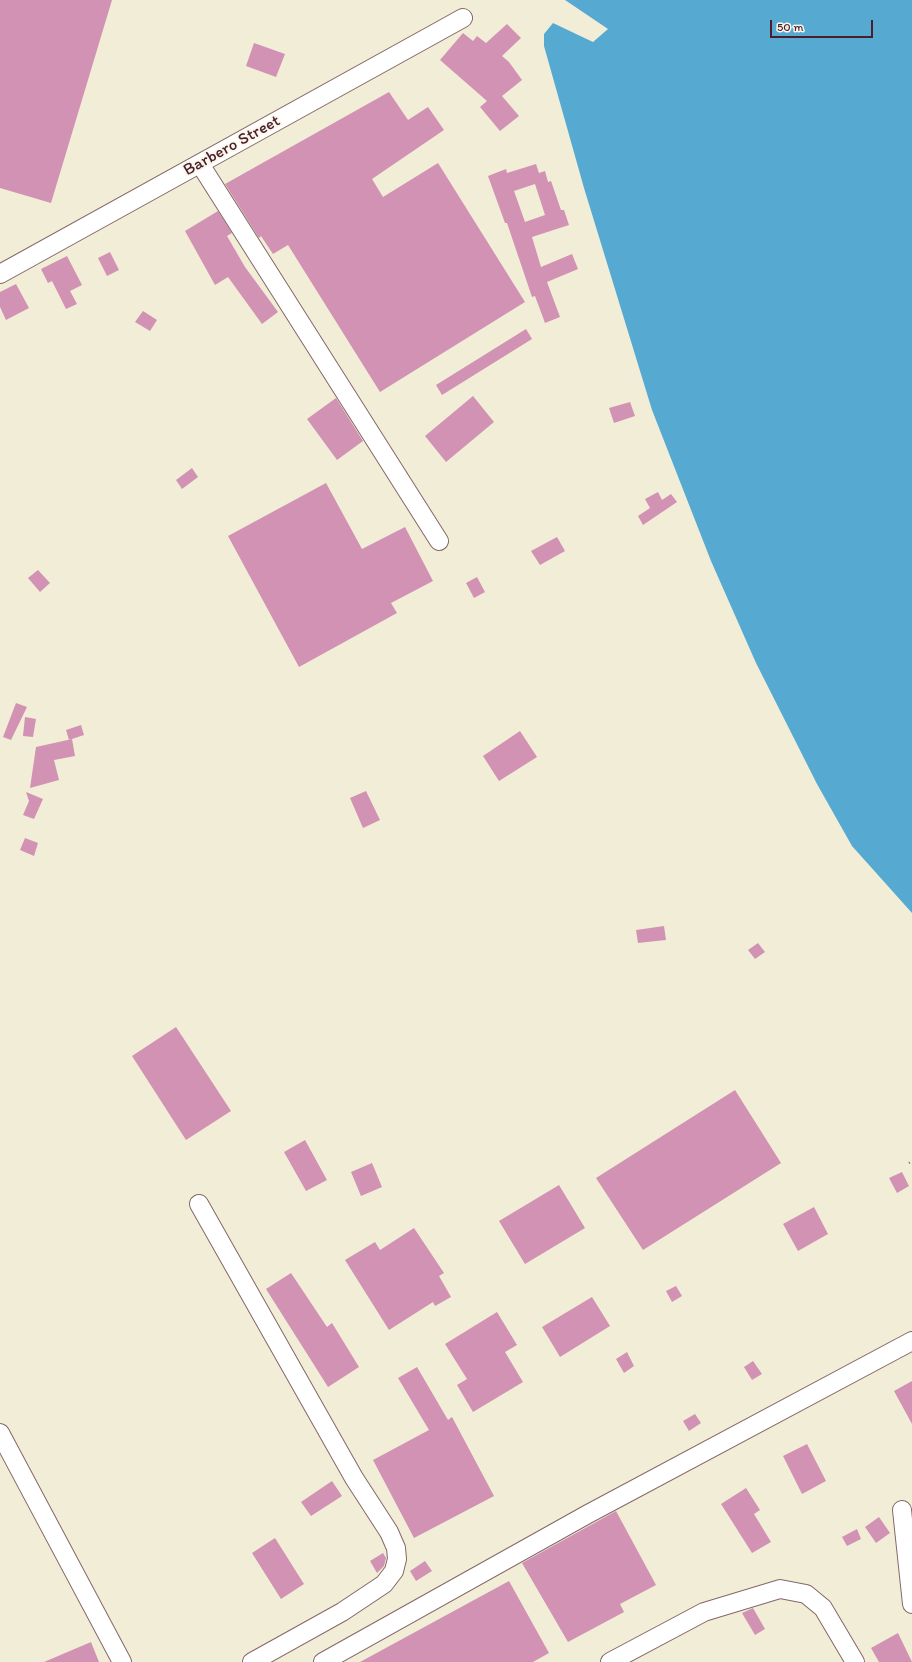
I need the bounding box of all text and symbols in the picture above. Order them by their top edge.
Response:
scale bar [772,12,875,38]
text: 50 m [777,20,803,34]
street label: Barbero Street [180,111,284,181]

